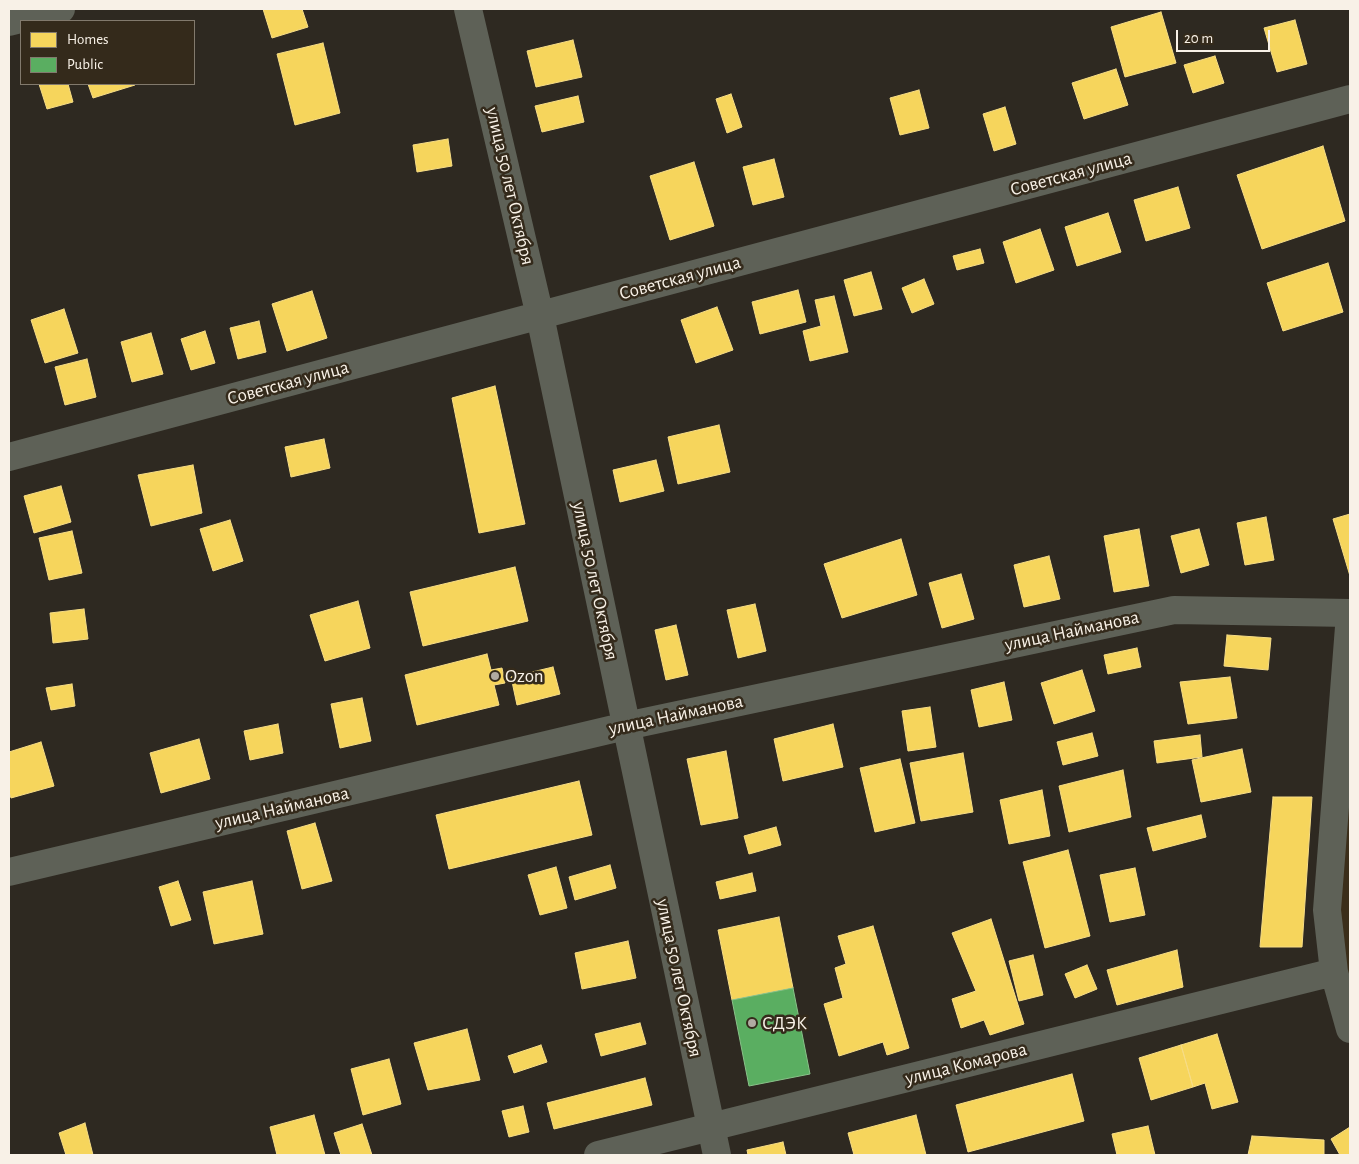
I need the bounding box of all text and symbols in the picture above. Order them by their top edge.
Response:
legend [20,20,195,85]
scale bar [1179,20,1273,52]
text: 20 m [1184,31,1213,46]
text: Homes [67,32,109,47]
text: Public [67,57,103,72]
street label: улица 50 лет Октября [481,105,539,267]
street label: Советская улица [1008,147,1134,201]
street label: Советская улица [617,251,743,305]
street label: Советская улица [225,356,351,410]
street label: улица 50 лет Октября [567,500,623,662]
street label: улица Найманова [1003,606,1141,656]
place label: Ozon [505,665,544,687]
marker: Ozon [489,670,501,682]
street label: улица Найманова [607,690,745,740]
street label: улица Найманова [213,782,351,834]
street label: улица 50 лет Октября [651,897,707,1059]
place label: СДЭК [762,1012,807,1034]
marker: СДЭК [746,1017,758,1029]
street label: улица Комарова [903,1038,1029,1090]

